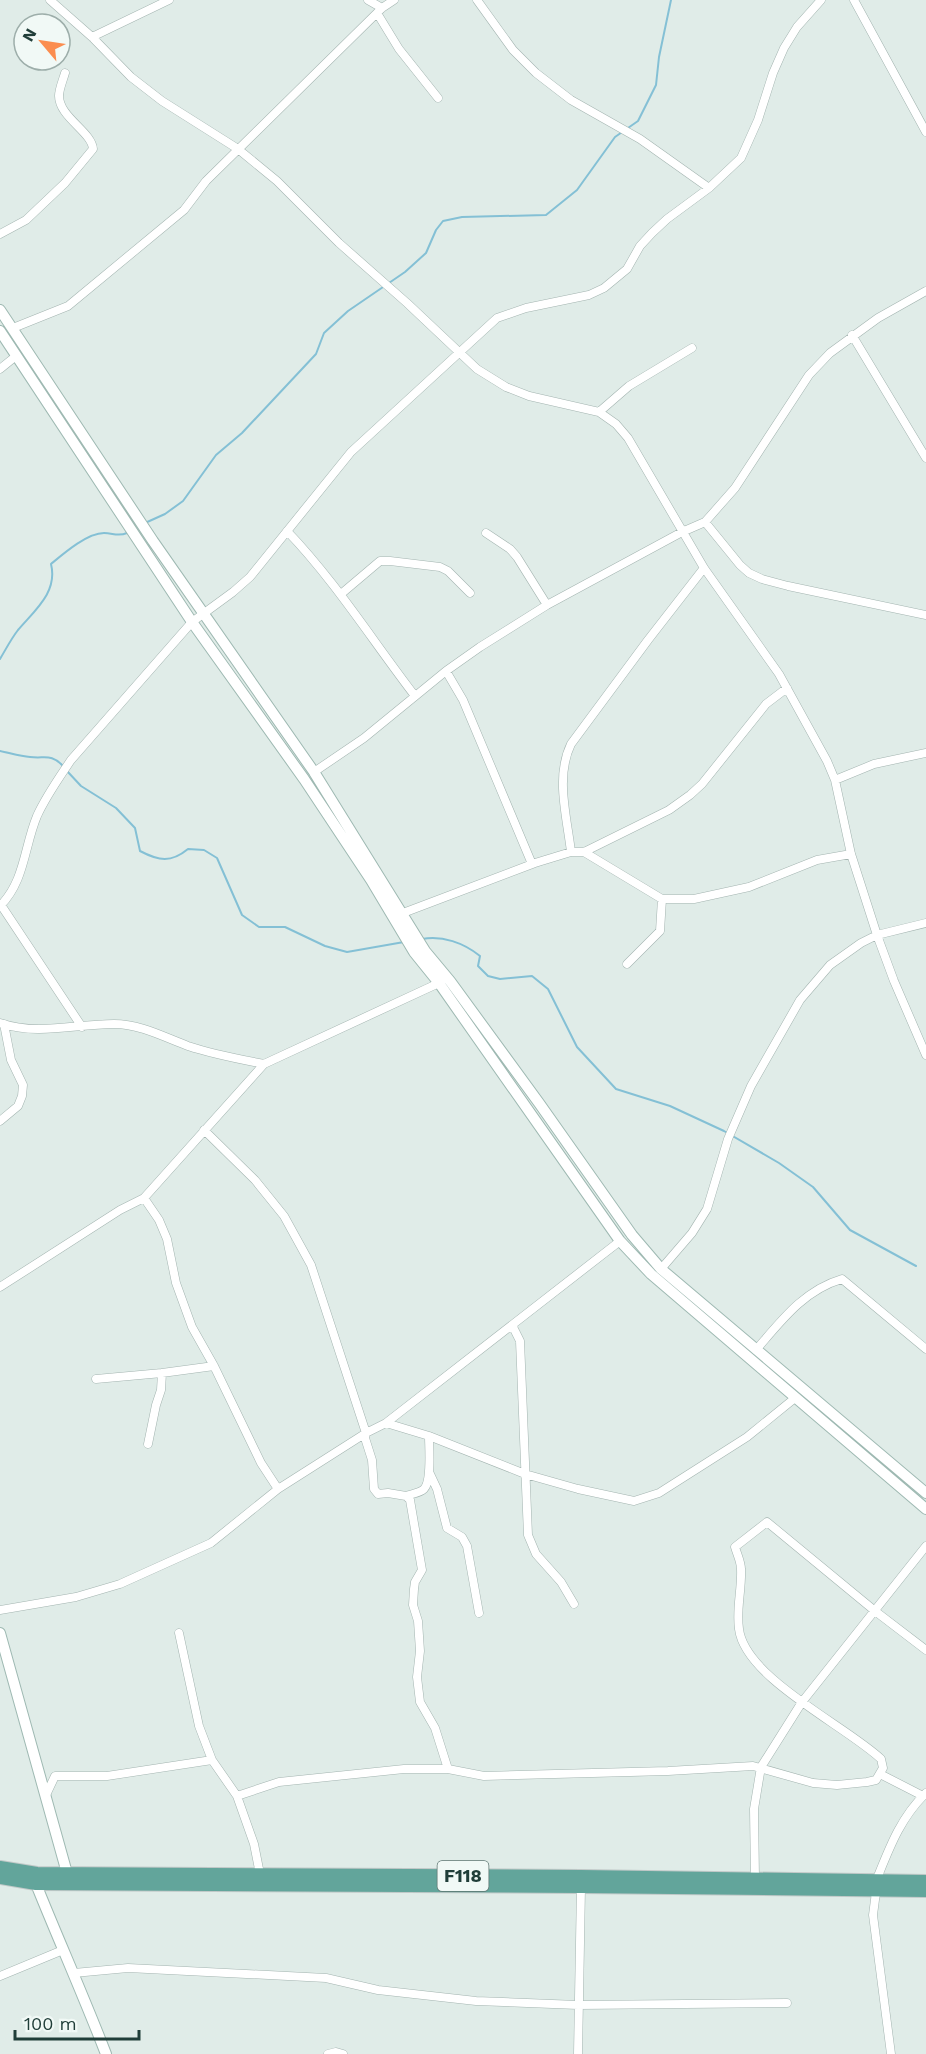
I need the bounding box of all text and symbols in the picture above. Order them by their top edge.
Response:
north arrow [12,12,72,72]
text: N [18,25,41,45]
road number: F118 [438,1861,488,1891]
scale bar [15,2003,140,2041]
text: 100 m [24,2013,77,2034]

